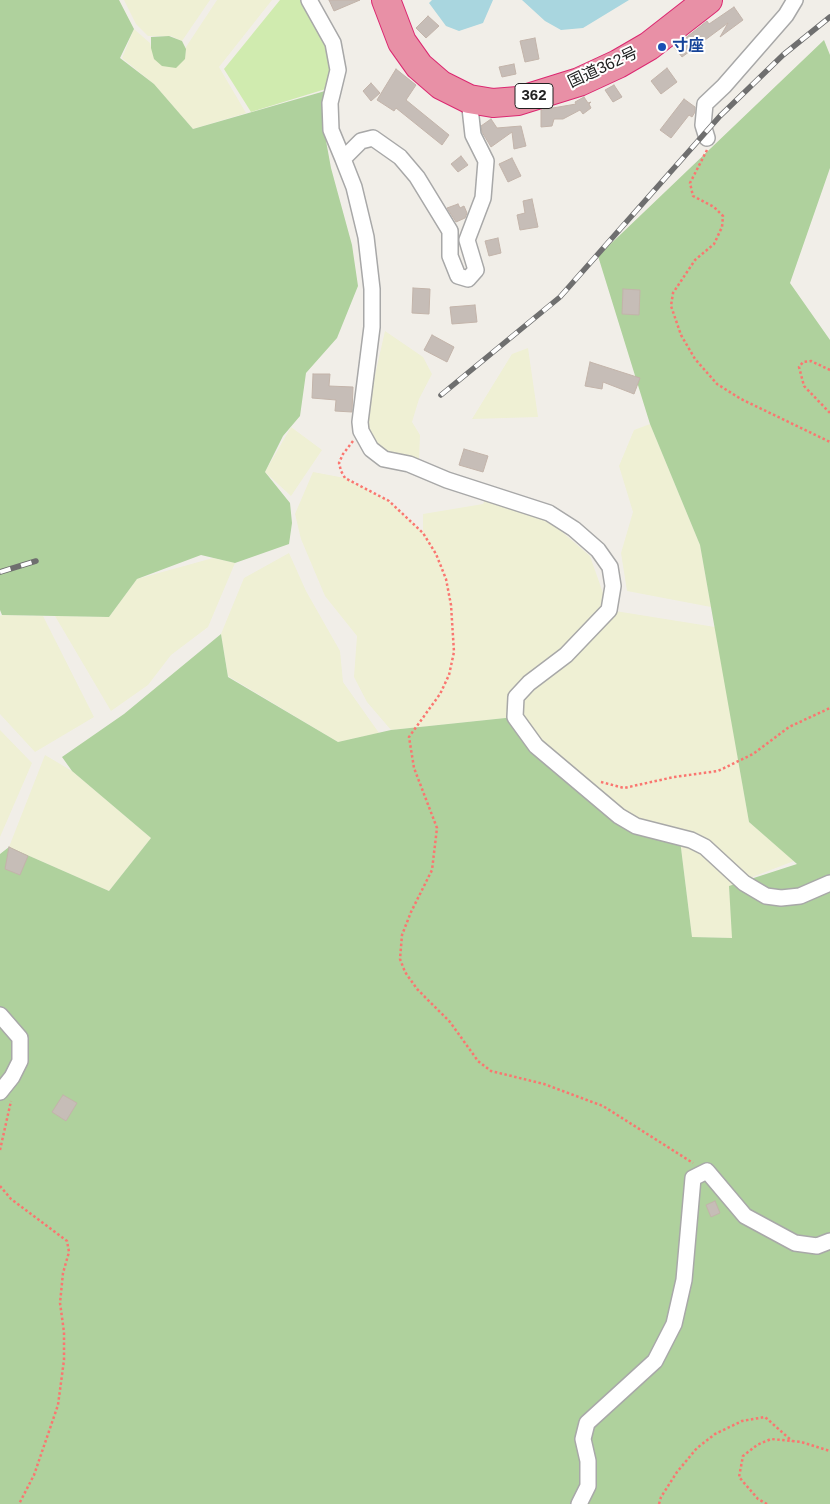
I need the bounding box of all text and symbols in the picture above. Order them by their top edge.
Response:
place label: 寸座 [672,37,704,57]
marker: 寸座 [656,41,668,53]
street label: 国道362号 [565,44,641,92]
road number: 362 [515,84,553,108]

